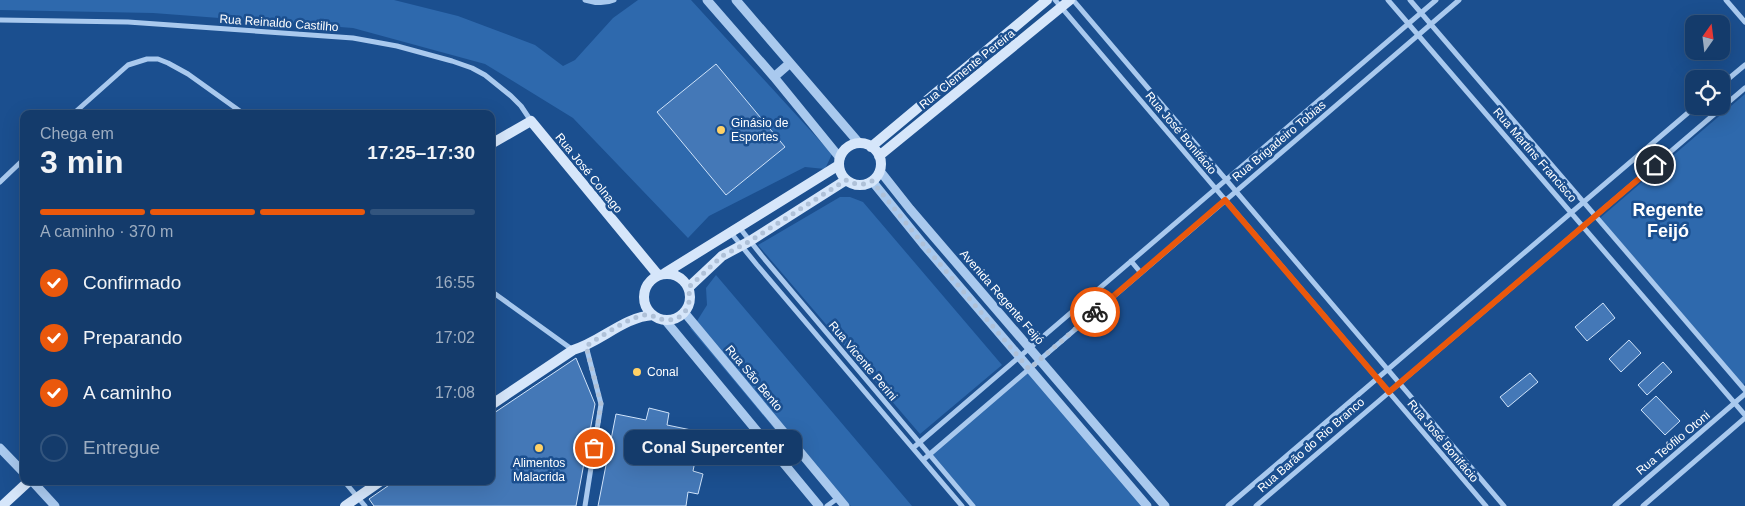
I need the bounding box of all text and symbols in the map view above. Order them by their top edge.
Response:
street label: Rua Reinaldo Castilho [219,12,339,34]
north arrow [1685,15,1730,60]
map controls [1685,15,1730,115]
street label: Rua Clemente Pereira [916,26,1018,112]
button: locate [1685,70,1730,115]
street label: Rua José Bonifácio [1142,89,1220,177]
street label: Rua Brigadeiro Tobias [1229,98,1329,184]
street label: Rua Martins Francisco [1490,105,1580,205]
place label: Ginásio de Esportes [731,116,789,144]
marker: Ginásio de Esportes [715,124,727,136]
text: Chega em [40,125,114,142]
street label: Rua José Colnago [552,130,626,216]
text: 17:25–17:30 [367,142,475,163]
text: 3 min [40,144,124,180]
pin [1634,144,1676,186]
icon: home [1641,151,1669,179]
district label: Regente Feijó [1632,200,1704,241]
text: A caminho · 370 m [40,223,173,240]
street label: Avenida Regente Feijó [957,247,1047,348]
icon: check [40,269,68,297]
text: Confirmado [83,272,181,293]
text: 16:55 [435,274,475,291]
courier [1070,287,1120,337]
icon: bike [1081,298,1109,326]
street label: Rua Vicente Perini [826,319,900,403]
icon: check [40,324,68,352]
text: Preparando [83,327,182,348]
text: 17:02 [435,329,475,346]
street label: Rua São Bento [722,342,786,414]
place label: Conal [647,365,678,379]
marker: Conal [631,366,643,378]
icon: check [40,379,68,407]
text: A caminho [83,382,172,403]
text: 17:08 [435,384,475,401]
street label: Rua Barão do Rio Branco [1255,395,1367,495]
street label: Rua José Bonifácio [1404,397,1482,485]
street label: Rua Teófilo Otoni [1633,408,1713,478]
pin [573,427,615,469]
callout: Conal Supercenter [624,430,802,466]
icon: bag [580,434,608,462]
text: Entregue [83,437,160,458]
text: Conal Supercenter [642,439,784,456]
marker: Alimentos Malacrida [533,442,545,454]
place label: Alimentos Malacrida [513,456,565,484]

